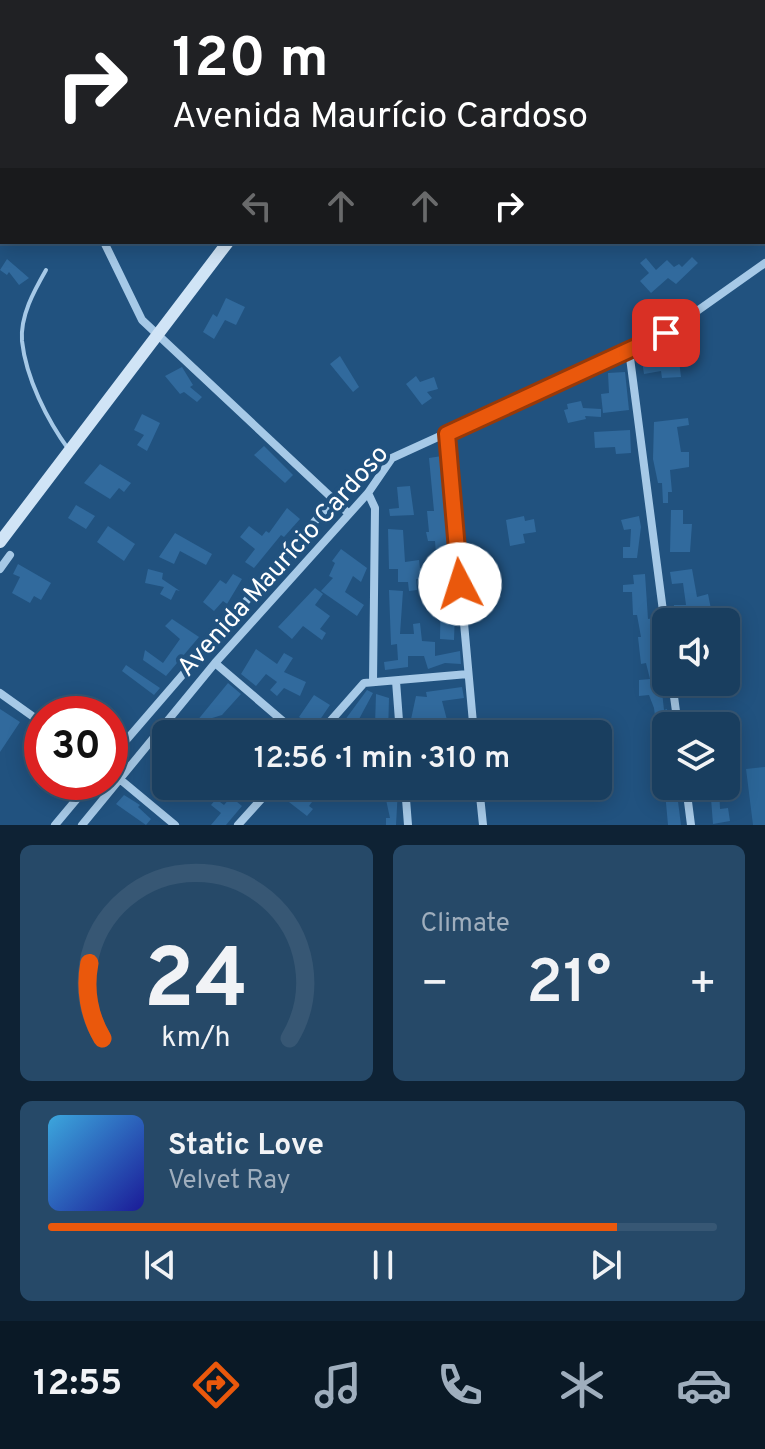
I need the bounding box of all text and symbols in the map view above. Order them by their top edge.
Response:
text: 120 m [172,26,329,96]
icon: right [40,32,144,136]
text: Avenida Maurício Cardoso [172,95,588,141]
icon: left [235,184,279,228]
icon: ahead [319,184,363,228]
icon: ahead [403,184,447,228]
icon: right [487,184,531,228]
pin [632,299,700,367]
icon: arrive [644,311,688,355]
street label: Avenida Maurício Cardoso [171,439,397,684]
position arrow [418,542,502,626]
map controls [652,608,740,800]
button: sound [652,608,740,696]
speed limit sign: 30 [24,696,128,800]
button: layers [652,712,740,800]
text: 12:56 · 1 min · 310 m [254,741,510,778]
text: Climate [421,908,510,941]
text: 24 [144,932,248,1037]
text: 21° [526,948,611,1024]
text: − [421,958,449,1014]
text: + [689,958,717,1014]
text: km/h [162,1021,231,1057]
text: Static Love [168,1128,324,1165]
text: Velvet Ray [168,1165,291,1198]
icon: previous [138,1243,182,1287]
icon: pause [361,1243,405,1287]
icon: next [584,1243,628,1287]
icon: directions [188,1357,244,1413]
icon: music [310,1357,366,1413]
icon: phone [432,1357,488,1413]
icon: climate [554,1357,610,1413]
icon: car [676,1357,732,1413]
text: 12:55 [33,1362,122,1408]

